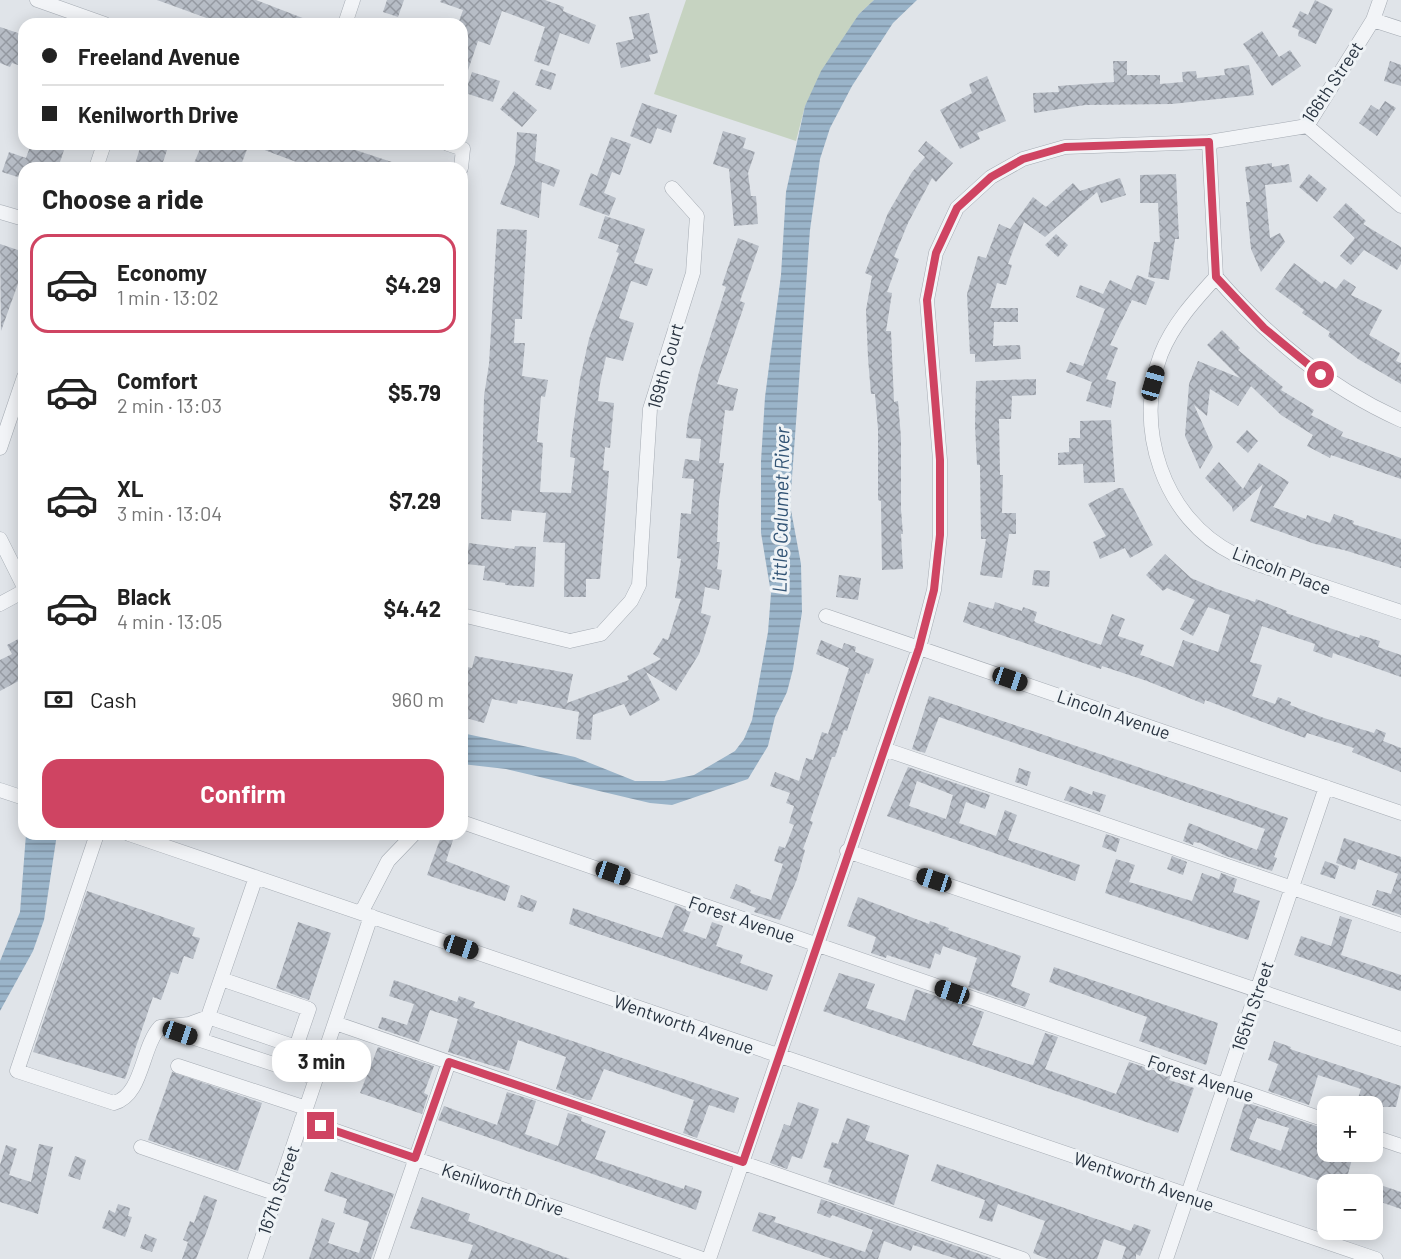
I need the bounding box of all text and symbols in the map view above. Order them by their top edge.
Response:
street label: 166th Street [1297,37,1367,127]
text: Freeland Avenue [78,43,240,69]
text: Kenilworth Drive [78,101,238,127]
text: Choose a ride [42,182,204,214]
icon: car [45,257,99,311]
text: Economy [117,259,207,285]
text: $4.29 [385,271,441,297]
text: 1 min · 13:02 [117,285,219,309]
street label: 169th Court [642,320,688,412]
route start [1307,361,1334,388]
car [1139,363,1167,403]
icon: car [45,365,99,419]
text: Comfort [117,367,198,393]
text: $5.79 [388,379,441,405]
text: 2 min · 13:03 [117,393,222,417]
water label: Little Calumet River [767,426,793,593]
icon: car [45,473,99,527]
text: XL [117,475,143,501]
text: $7.29 [389,487,441,513]
text: 3 min · 13:04 [117,501,222,525]
street label: Lincoln Place [1230,541,1334,599]
icon: car [45,581,99,635]
text: Black [117,583,171,609]
text: $4.42 [384,595,441,621]
text: 4 min · 13:05 [117,609,222,633]
car [990,665,1030,693]
icon: cash [42,683,75,716]
street label: Lincoln Avenue [1055,684,1173,744]
text: Cash [90,686,137,712]
text: 960 m [391,687,444,711]
button: Confirm [42,759,444,828]
car [593,859,633,887]
car [914,866,954,894]
street label: Forest Avenue [686,890,798,948]
car [441,933,481,961]
street label: 165th Street [1226,958,1278,1054]
car [932,978,972,1006]
street label: Wentworth Avenue [611,990,757,1058]
car [160,1019,200,1047]
callout: 3 min [272,1039,370,1081]
text: 3 min [298,1049,345,1073]
street label: Forest Avenue [1145,1049,1257,1107]
map controls [1317,1096,1383,1240]
button: + [1317,1096,1383,1162]
route end [307,1112,334,1139]
street label: 167th Street [252,1142,304,1238]
street label: Wentworth Avenue [1071,1147,1217,1215]
street label: Kenilworth Drive [439,1158,567,1220]
button: − [1317,1174,1383,1240]

